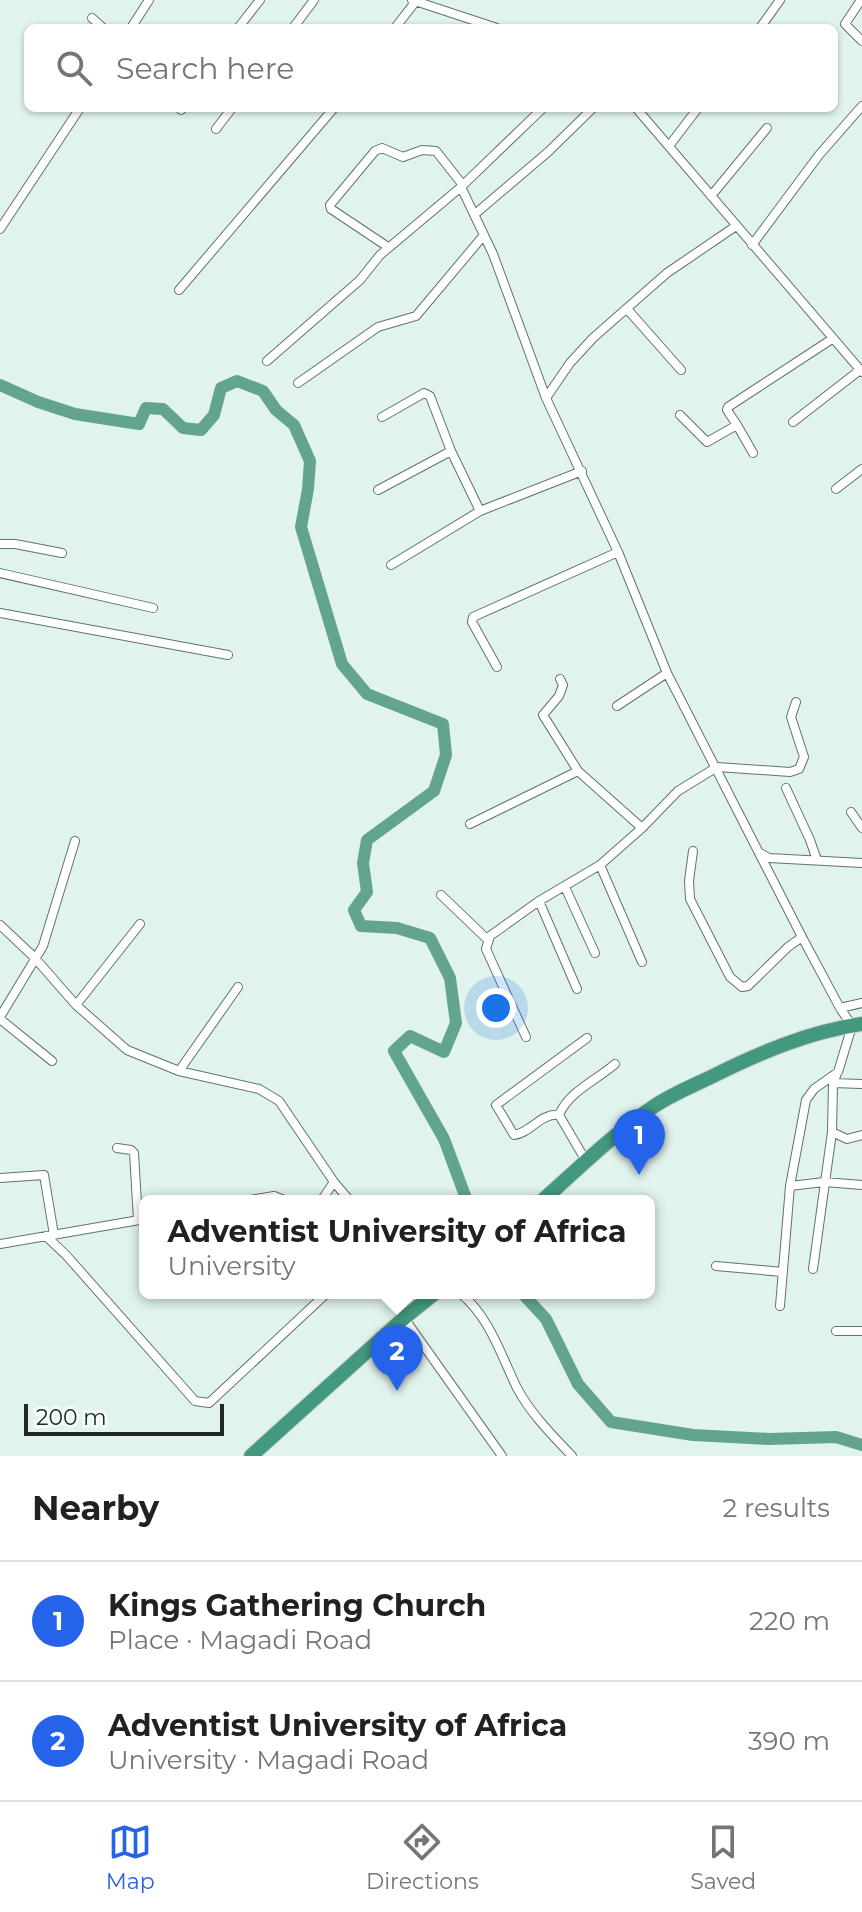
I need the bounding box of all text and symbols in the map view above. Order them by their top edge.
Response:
search box [24,24,838,112]
icon: search [52,46,96,90]
text: Search here [116,50,294,87]
your location [476,988,516,1028]
pin: 1 [613,1109,665,1175]
popup [139,1195,655,1299]
text: Adventist University of Africa [167,1213,627,1250]
text: University [167,1250,296,1282]
pin: 2 [371,1325,423,1391]
scale bar [24,1400,224,1436]
text: 200 m [36,1404,107,1431]
text: Nearby [32,1487,159,1529]
text: 2 results [722,1492,830,1524]
text: Kings Gathering Church [108,1587,486,1624]
text: 1 [53,1605,63,1637]
text: 220 m [749,1605,830,1637]
text: Place · Magadi Road [108,1624,372,1656]
text: Adventist University of Africa [108,1707,567,1744]
text: 2 [50,1725,66,1757]
text: 390 m [748,1725,830,1757]
text: University · Magadi Road [108,1744,429,1776]
tab: Map [106,1820,155,1895]
tab: Directions [366,1820,479,1895]
tab: Saved [690,1820,756,1895]

